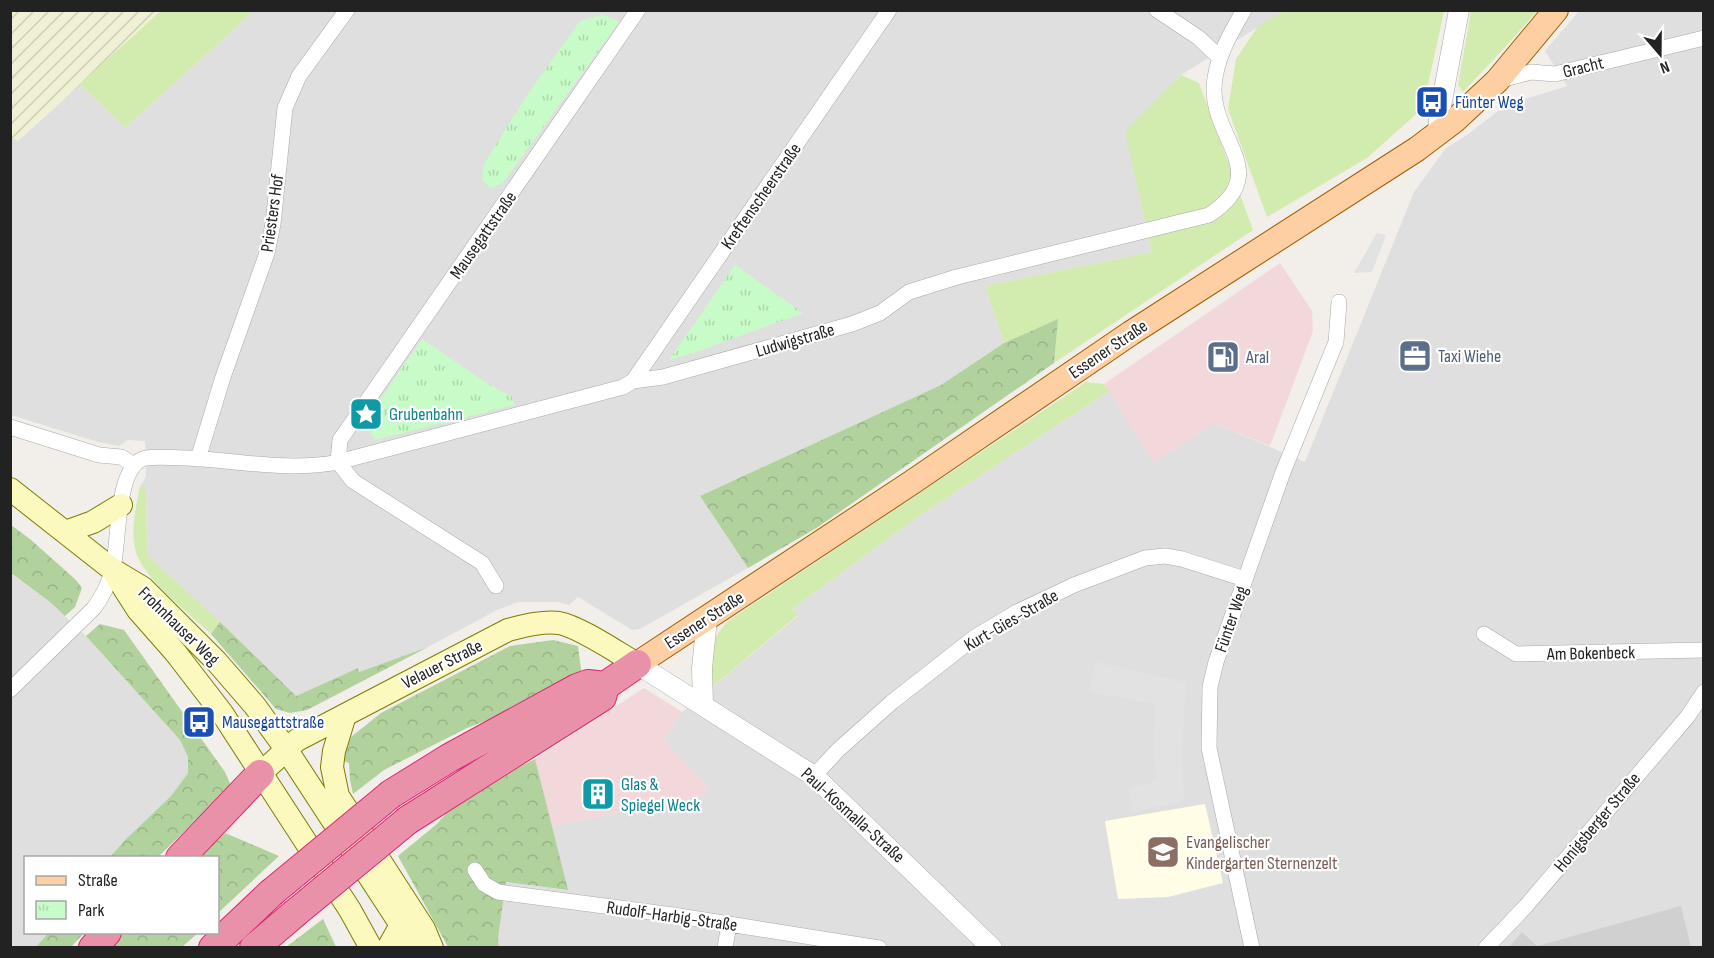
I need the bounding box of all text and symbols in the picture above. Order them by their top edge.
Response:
north arrow [1630,24,1690,84]
street label: Gracht [1561,52,1606,83]
text: N [1657,56,1672,77]
bus stop icon: Fünter Weg [1414,84,1450,120]
place label: Fünter Weg [1455,92,1524,113]
street label: Kreftenscheerstraße [717,139,806,253]
street label: Priesters Hof [257,172,288,253]
street label: Mausegattstraße [446,187,521,283]
street label: Essener Straße [1065,316,1152,383]
street label: Ludwigstraße [753,319,837,362]
office icon: Taxi Wiehe [1397,338,1433,374]
fuel station icon: Aral [1205,339,1241,375]
place label: Taxi Wiehe [1438,346,1501,367]
place label: Aral [1245,347,1269,368]
place icon: Grubenbahn [348,396,384,432]
place label: Grubenbahn [389,404,463,425]
street label: Frohnhauser Weg [134,583,223,670]
street label: Fünter Weg [1210,583,1253,655]
street label: Kurt-Gies-Straße [960,585,1062,656]
street label: Essener Straße [661,587,748,654]
street label: Velauer Straße [398,635,486,694]
street label: Am Bokenbeck [1546,642,1635,665]
bus stop icon: Mausegattstraße [181,704,217,740]
place label: Mausegattstraße [222,712,324,733]
street label: Paul-Kosmalla-Straße [797,763,909,867]
street label: Honigsberger Straße [1550,769,1645,876]
place label: Glas & Spiegel Weck [621,774,700,816]
building icon: Glas & Spiegel Weck [580,776,616,812]
place label: Evangelischer Kindergarten Sternenzelt [1186,832,1338,874]
school or university icon: Evangelischer Kindergarten Sternenzelt [1145,834,1181,870]
legend [24,856,219,934]
text: Straße [78,870,118,891]
street label: Rudolf-Harbig-Straße [605,897,739,936]
text: Park [78,900,104,921]

